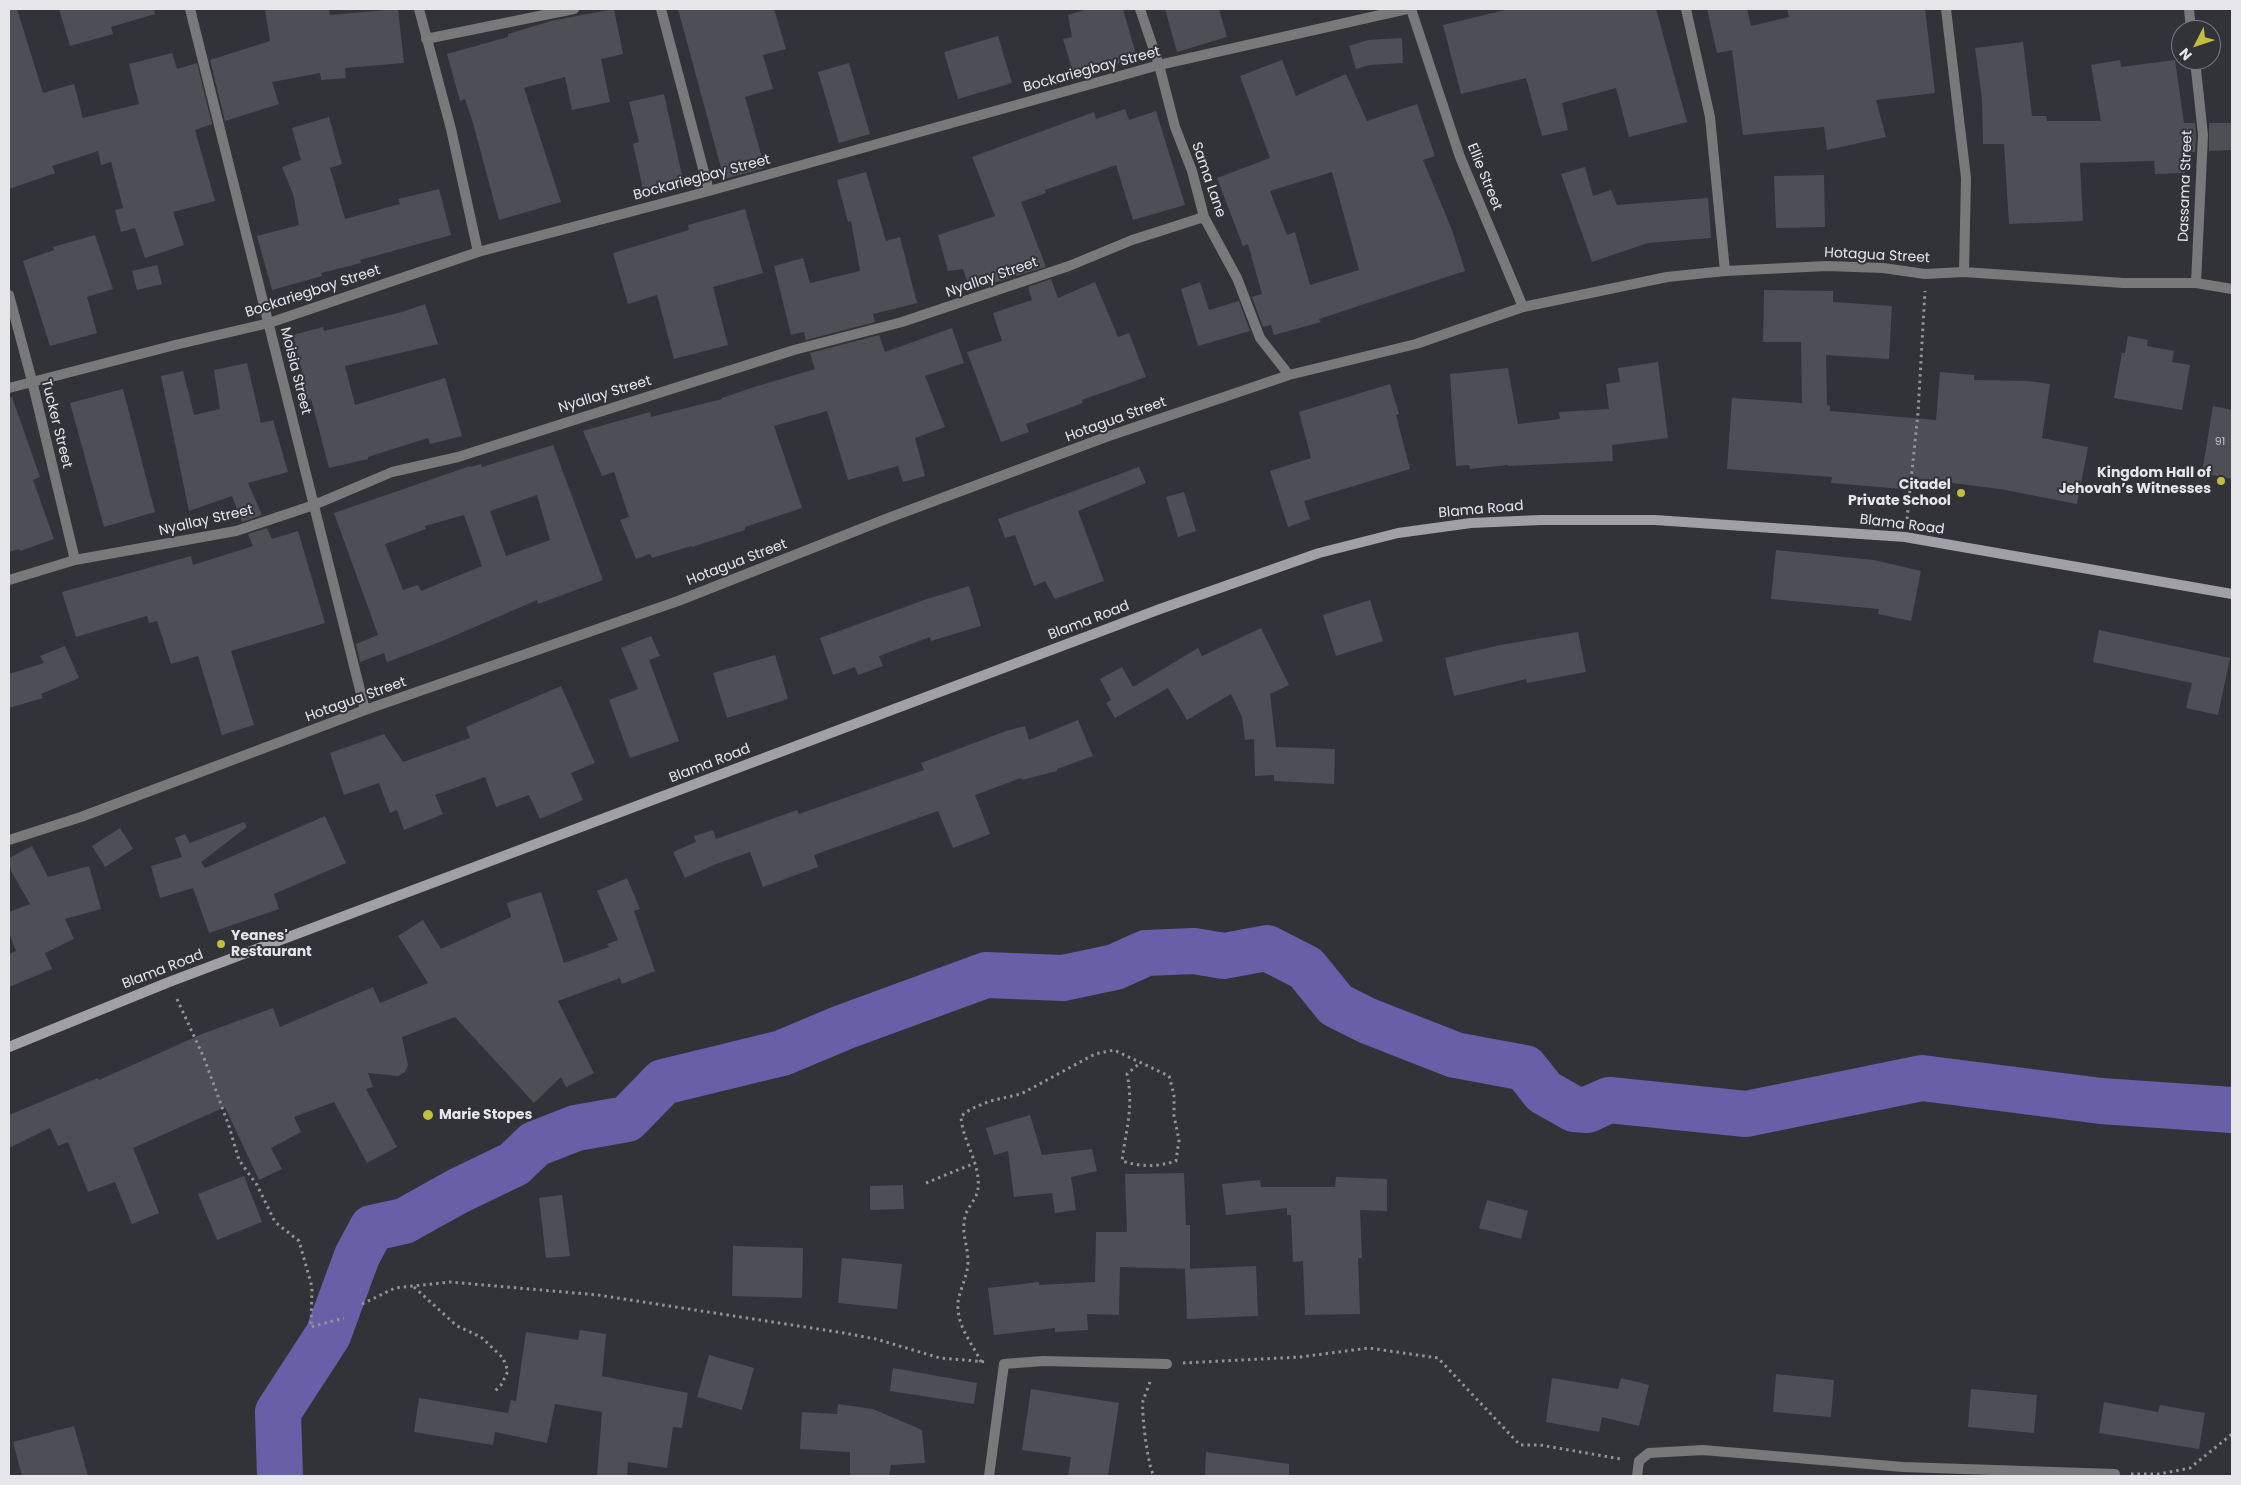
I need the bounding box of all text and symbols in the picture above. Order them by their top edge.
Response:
north arrow [2171,20,2221,70]
street label: Bockariegbay Street [1022,44,1162,96]
text: N [2174,44,2196,65]
street label: Dassama Street [2176,130,2196,242]
street label: Sama Lane [1187,140,1229,220]
street label: Ellie Street [1463,141,1505,213]
street label: Bockariegbay Street [632,152,772,204]
street label: Hotagua Street [1824,245,1930,267]
street label: Nyallay Street [944,254,1040,302]
street label: Bockariegbay Street [243,262,383,322]
street label: Moisia Street [276,326,314,416]
street label: Nyallay Street [557,373,653,417]
street label: Tucker Street [37,378,75,470]
street label: Hotagua Street [1063,394,1169,446]
house number: 91 [2215,435,2225,449]
place label: Kingdom Hall of Jehovah’s Witnesses [2058,465,2211,498]
marker: Kingdom Hall of Jehovah’s Witnesses [2215,475,2227,487]
place label: Citadel Private School [1848,477,1951,510]
marker: Citadel Private School [1955,487,1967,499]
street label: Blama Road [1438,498,1524,522]
street label: Nyallay Street [157,502,255,540]
street label: Blama Road [1859,511,1945,539]
street label: Hotagua Street [685,536,789,590]
street label: Blama Road [1046,598,1132,644]
street label: Hotagua Street [303,674,409,726]
street label: Blama Road [667,741,753,787]
place label: Yeanes' Restaurant [231,928,312,960]
marker: Yeanes' Restaurant [215,938,227,950]
street label: Blama Road [120,947,206,993]
place label: Marie Stopes [439,1107,532,1123]
marker: Marie Stopes [421,1108,435,1122]

